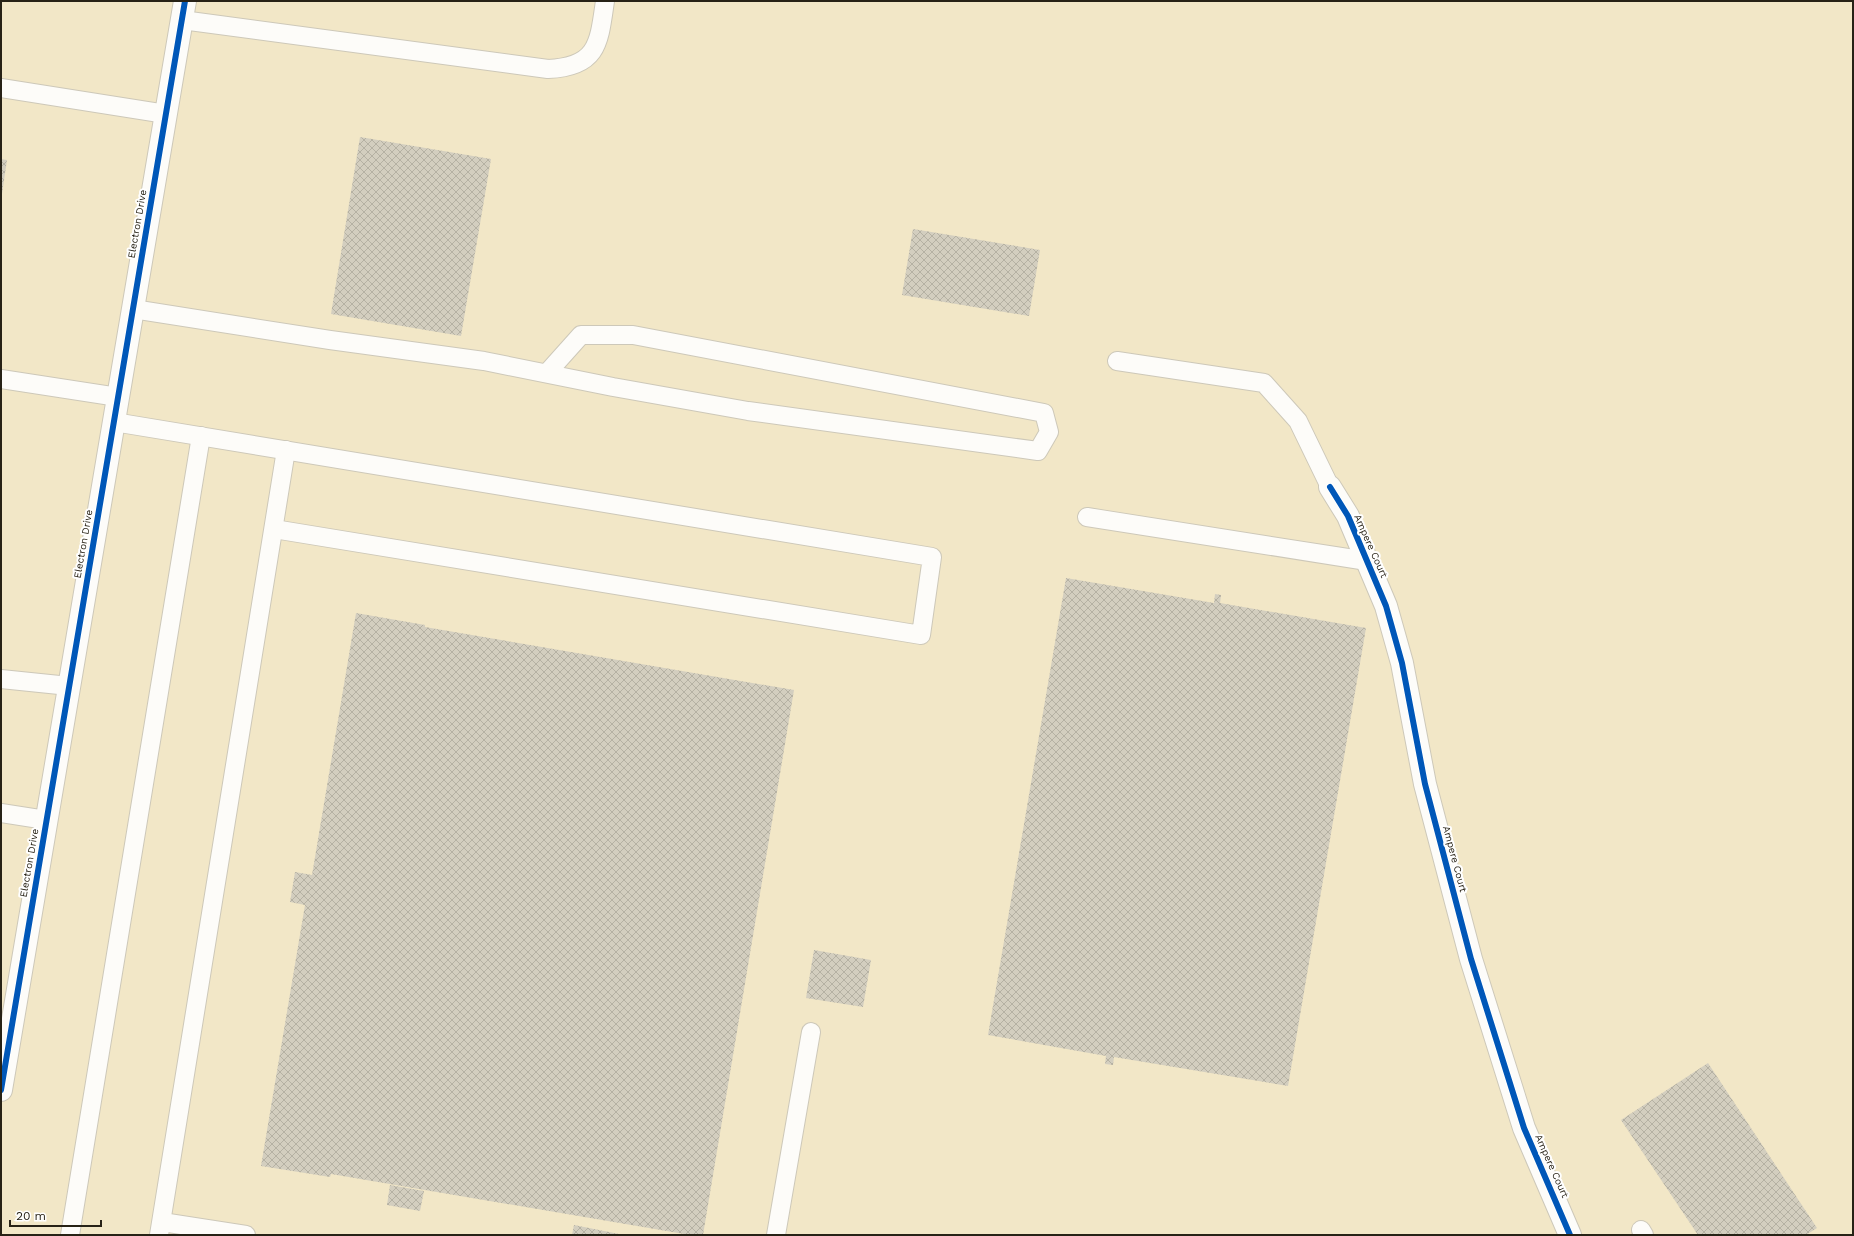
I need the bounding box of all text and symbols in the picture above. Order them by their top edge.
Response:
street label: Electron Drive [126,189,148,259]
street label: Electron Drive [72,509,94,579]
street label: Ampere Court [1352,513,1390,580]
street label: Ampere Court [1441,825,1469,894]
street label: Electron Drive [18,828,40,898]
street label: Ampere Court [1533,1133,1571,1200]
scale bar [10,1202,101,1228]
text: 20 m [16,1209,46,1223]

